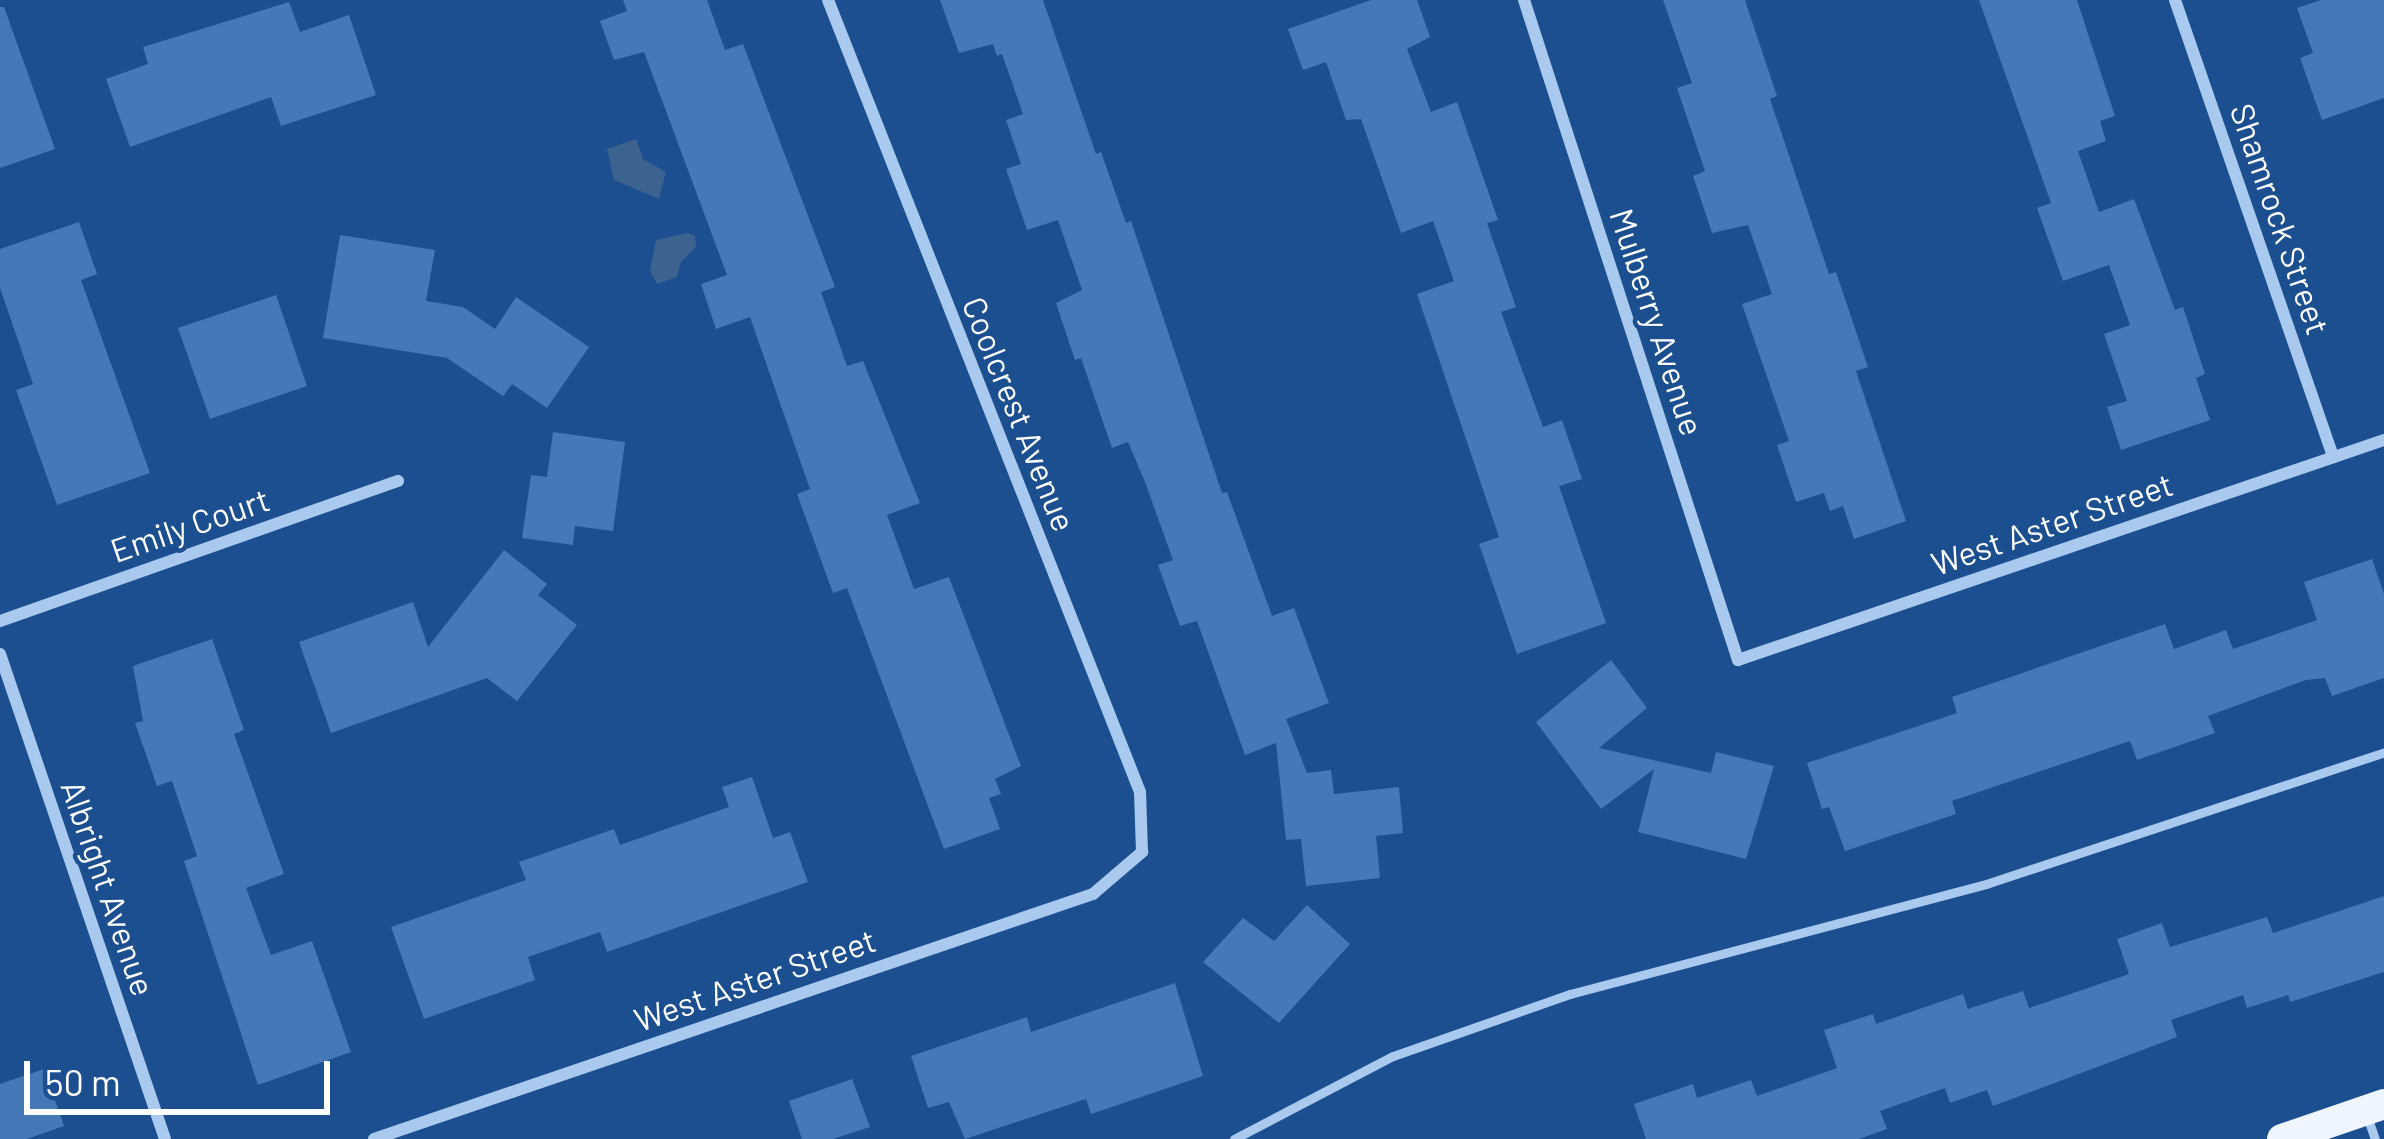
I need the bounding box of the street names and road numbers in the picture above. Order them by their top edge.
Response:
street label: Shamrock Street [2222,98,2338,340]
street label: Mulberry Avenue [1602,204,1712,440]
street label: Coolcrest Avenue [954,291,1084,537]
street label: West Aster Street [1926,464,2178,584]
street label: Emily Court [105,479,275,571]
street label: Albright Avenue [53,775,163,1001]
street label: West Aster Street [629,920,881,1040]

